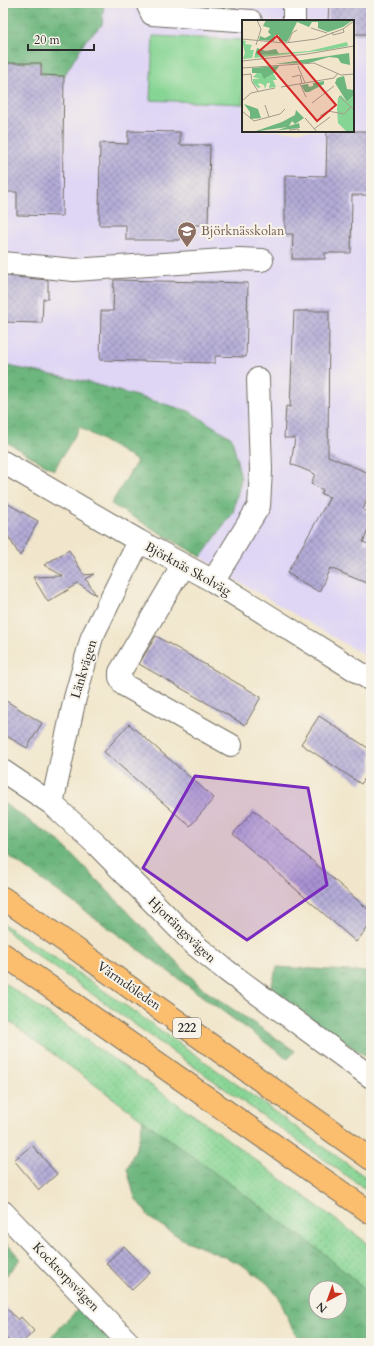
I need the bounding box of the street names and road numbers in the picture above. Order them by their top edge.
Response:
street label: Björknäs Skolväg [142,538,235,600]
street label: Länkvägen [67,637,102,701]
street label: Hjortängsvägen [144,893,220,967]
street label: Värmdöleden [93,957,165,1015]
road number: 222 [173,1018,201,1038]
street label: Kocktorpsvägen [28,1239,104,1316]

